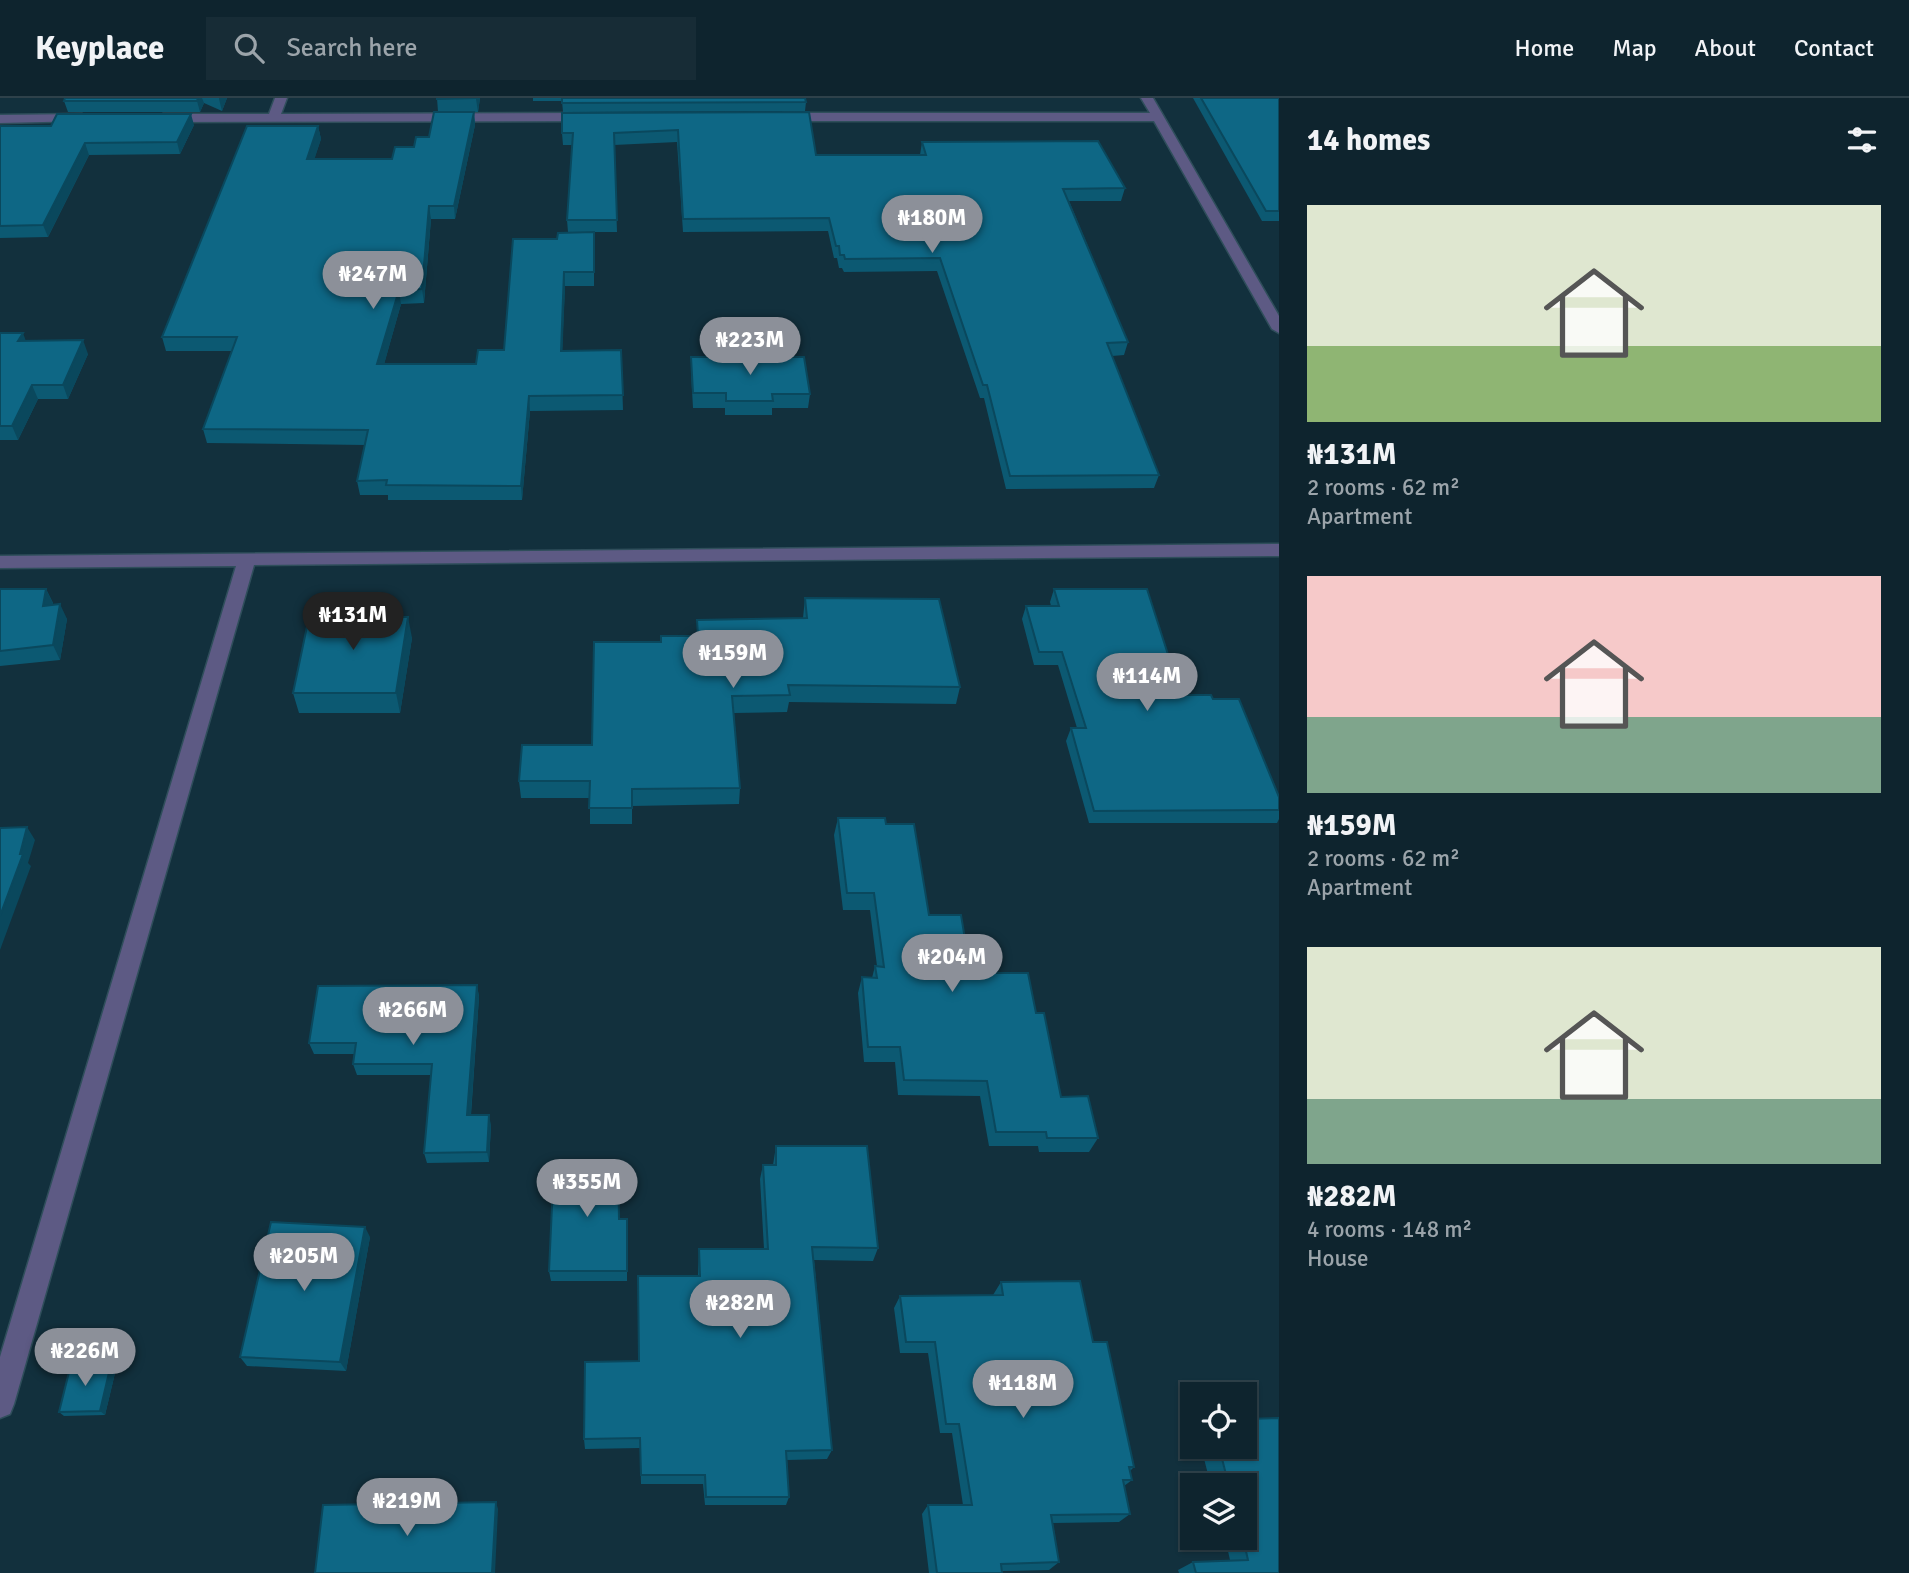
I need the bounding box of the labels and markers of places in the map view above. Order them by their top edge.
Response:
pin: ₦180M [883,195,981,255]
pin: ₦247M [324,252,422,311]
pin: ₦223M [701,317,799,377]
pin: ₦131M [304,592,402,652]
pin: ₦159M [684,630,782,690]
pin: ₦114M [1098,654,1196,713]
pin: ₦204M [903,934,1001,994]
pin: ₦266M [364,988,462,1047]
pin: ₦355M [538,1160,636,1219]
pin: ₦205M [255,1234,353,1293]
pin: ₦282M [691,1280,789,1340]
pin: ₦226M [36,1328,134,1388]
pin: ₦118M [974,1360,1072,1420]
pin: ₦219M [358,1478,456,1538]

